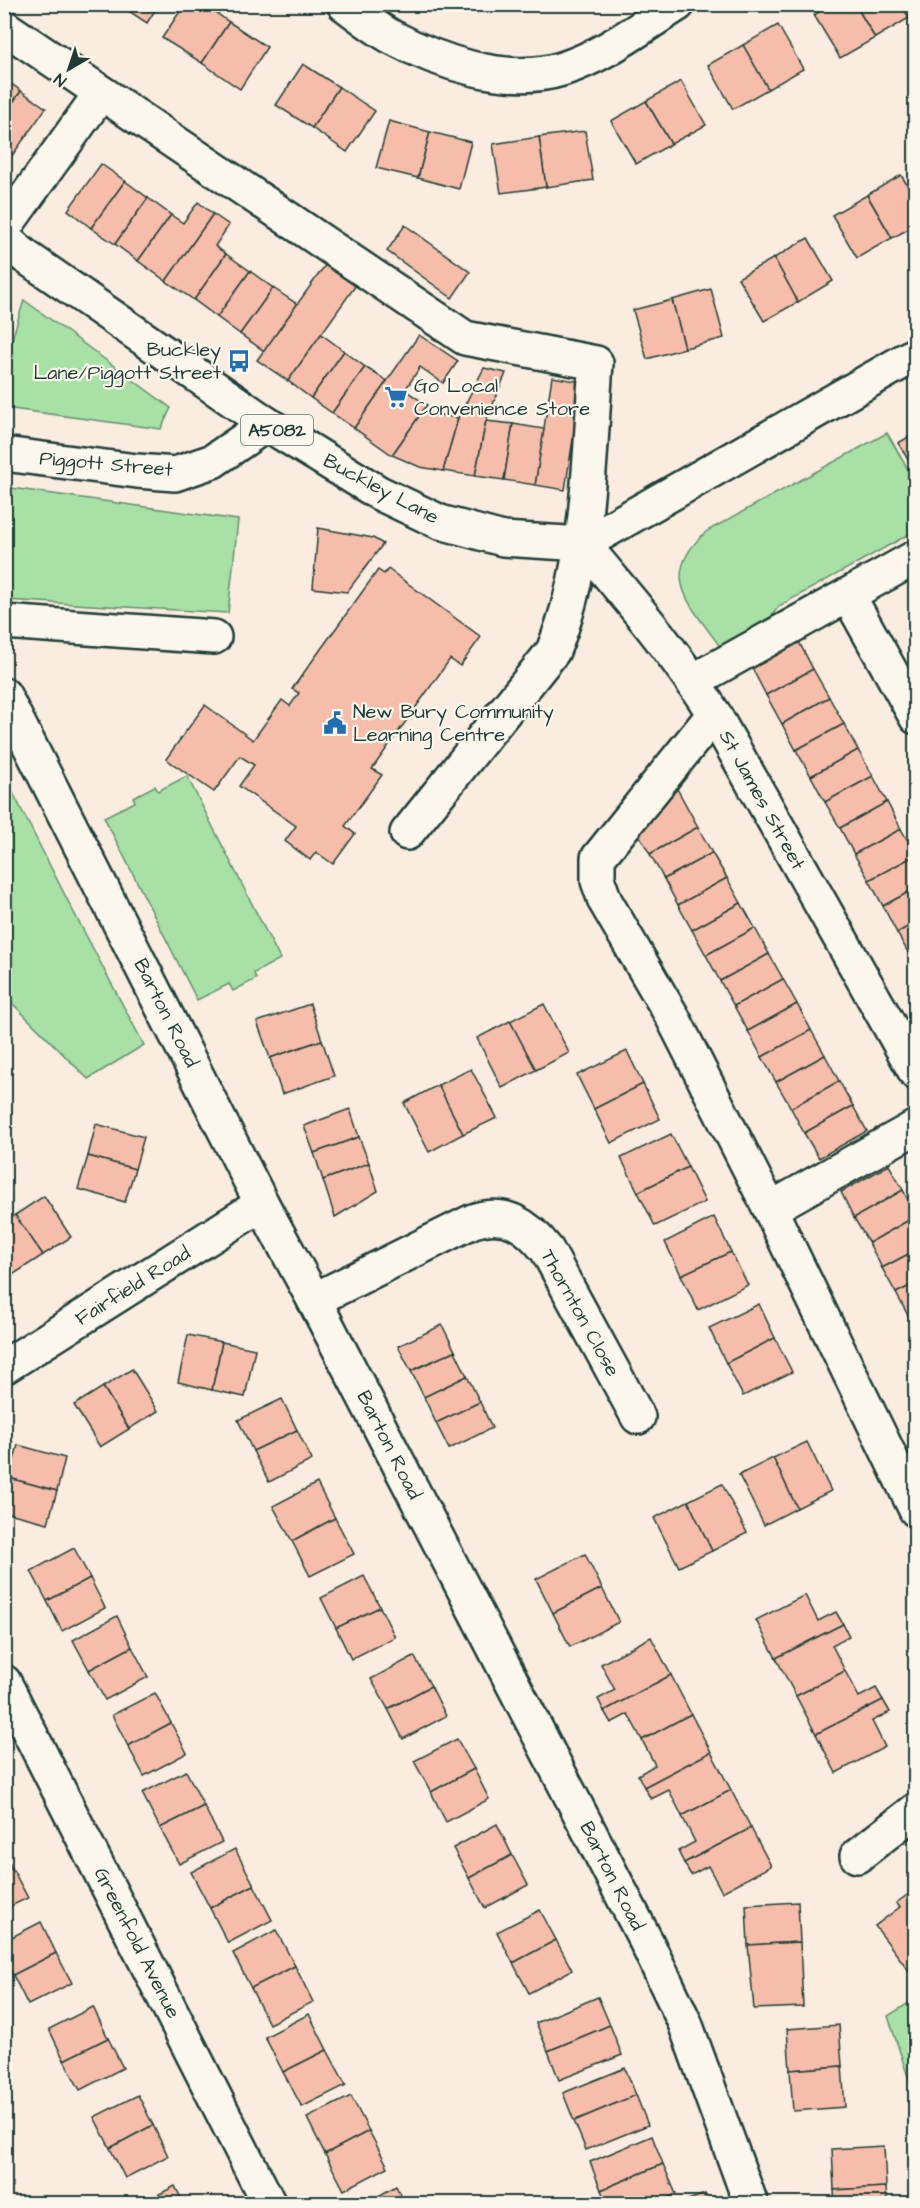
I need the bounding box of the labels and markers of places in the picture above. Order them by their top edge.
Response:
place label: Buckley Lane/Piggott Street [34,336,221,388]
bus stop icon: Buckley Lane/Piggott Street [226,348,252,374]
place label: Go Local Convenience Store [414,372,590,423]
supermarket icon: Go Local Convenience Store [383,384,409,410]
place label: New Bury Community Learning Centre [353,698,554,750]
public building icon: New Bury Community Learning Centre [322,710,348,736]

